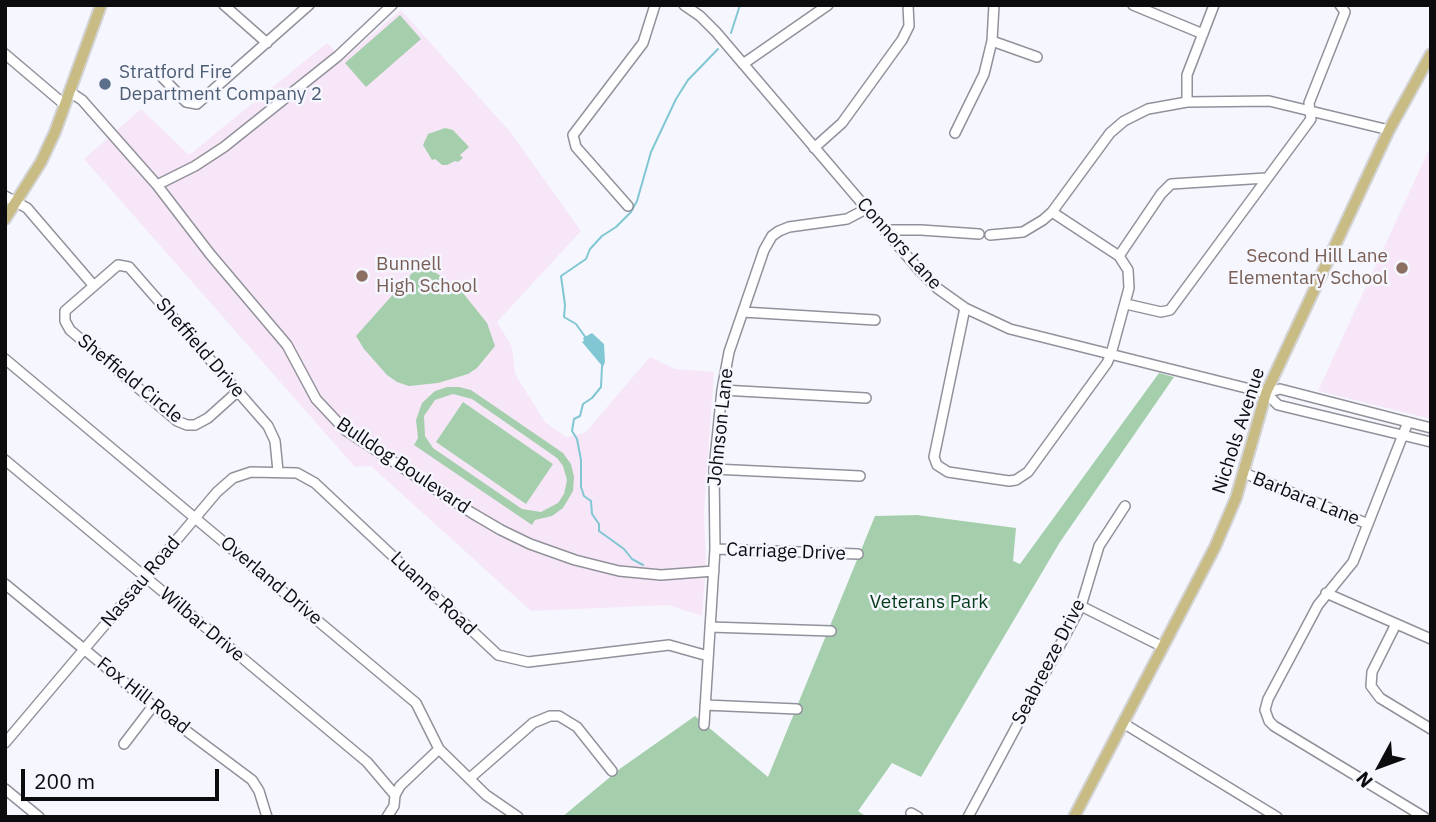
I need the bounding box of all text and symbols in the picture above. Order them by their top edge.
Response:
place label: Stratford Fire Department Company 2 [119,62,322,106]
marker: Stratford Fire Department Company 2 [97,76,113,92]
street label: Connors Lane [852,193,946,295]
place label: Second Hill Lane Elementary School [1228,246,1388,290]
place label: Bunnell High School [376,254,477,298]
marker: Second Hill Lane Elementary School [1394,260,1410,276]
marker: Bunnell High School [354,268,370,284]
street label: Sheffield Drive [151,294,249,402]
street label: Sheffield Circle [73,330,187,428]
street label: Nichols Avenue [1208,365,1270,497]
street label: Johnson Lane [703,367,739,487]
street label: Bulldog Boulevard [332,413,474,519]
street label: Barbara Lane [1249,467,1363,531]
street label: Nassau Road [97,532,185,632]
street label: Overland Drive [216,532,326,630]
street label: Carriage Drive [726,539,846,565]
street label: Luanne Road [385,547,481,641]
street label: Wilbar Drive [155,583,249,667]
park label: Veterans Park [870,592,988,614]
street label: Seabreeze Drive [1008,595,1090,729]
street label: Fox Hill Road [92,653,194,739]
north arrow [1345,731,1415,801]
scale bar [24,756,222,800]
text: 200 m [34,767,95,795]
text: N [1351,767,1378,793]

